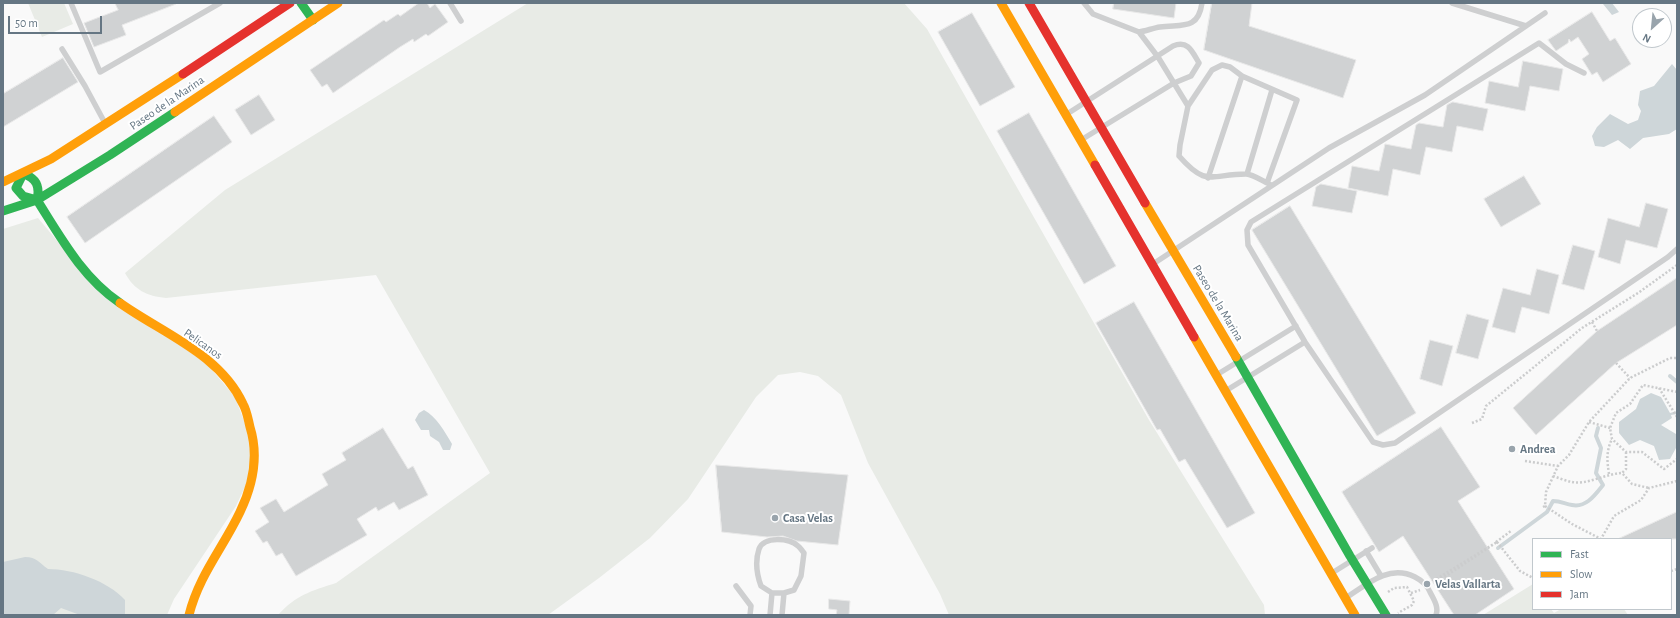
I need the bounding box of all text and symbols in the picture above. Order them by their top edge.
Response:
scale bar [10,8,104,34]
north arrow [1632,8,1672,48]
text: 50 m [15,17,38,29]
text: N [1641,32,1653,45]
street label: Paseo de la Marina [127,73,207,133]
street label: Paseo de la Marina [1189,262,1247,344]
street label: Pelicanos [181,326,225,362]
place label: Andrea [1520,442,1555,456]
marker: Andrea [1507,444,1517,454]
place label: Casa Velas [783,511,833,525]
marker: Casa Velas [770,513,780,523]
legend [1532,538,1672,610]
text: Fast [1570,548,1589,560]
text: Slow [1570,568,1592,580]
place label: Velas Vallarta [1435,577,1501,591]
marker: Velas Vallarta [1422,579,1432,589]
text: Jam [1570,588,1589,600]

